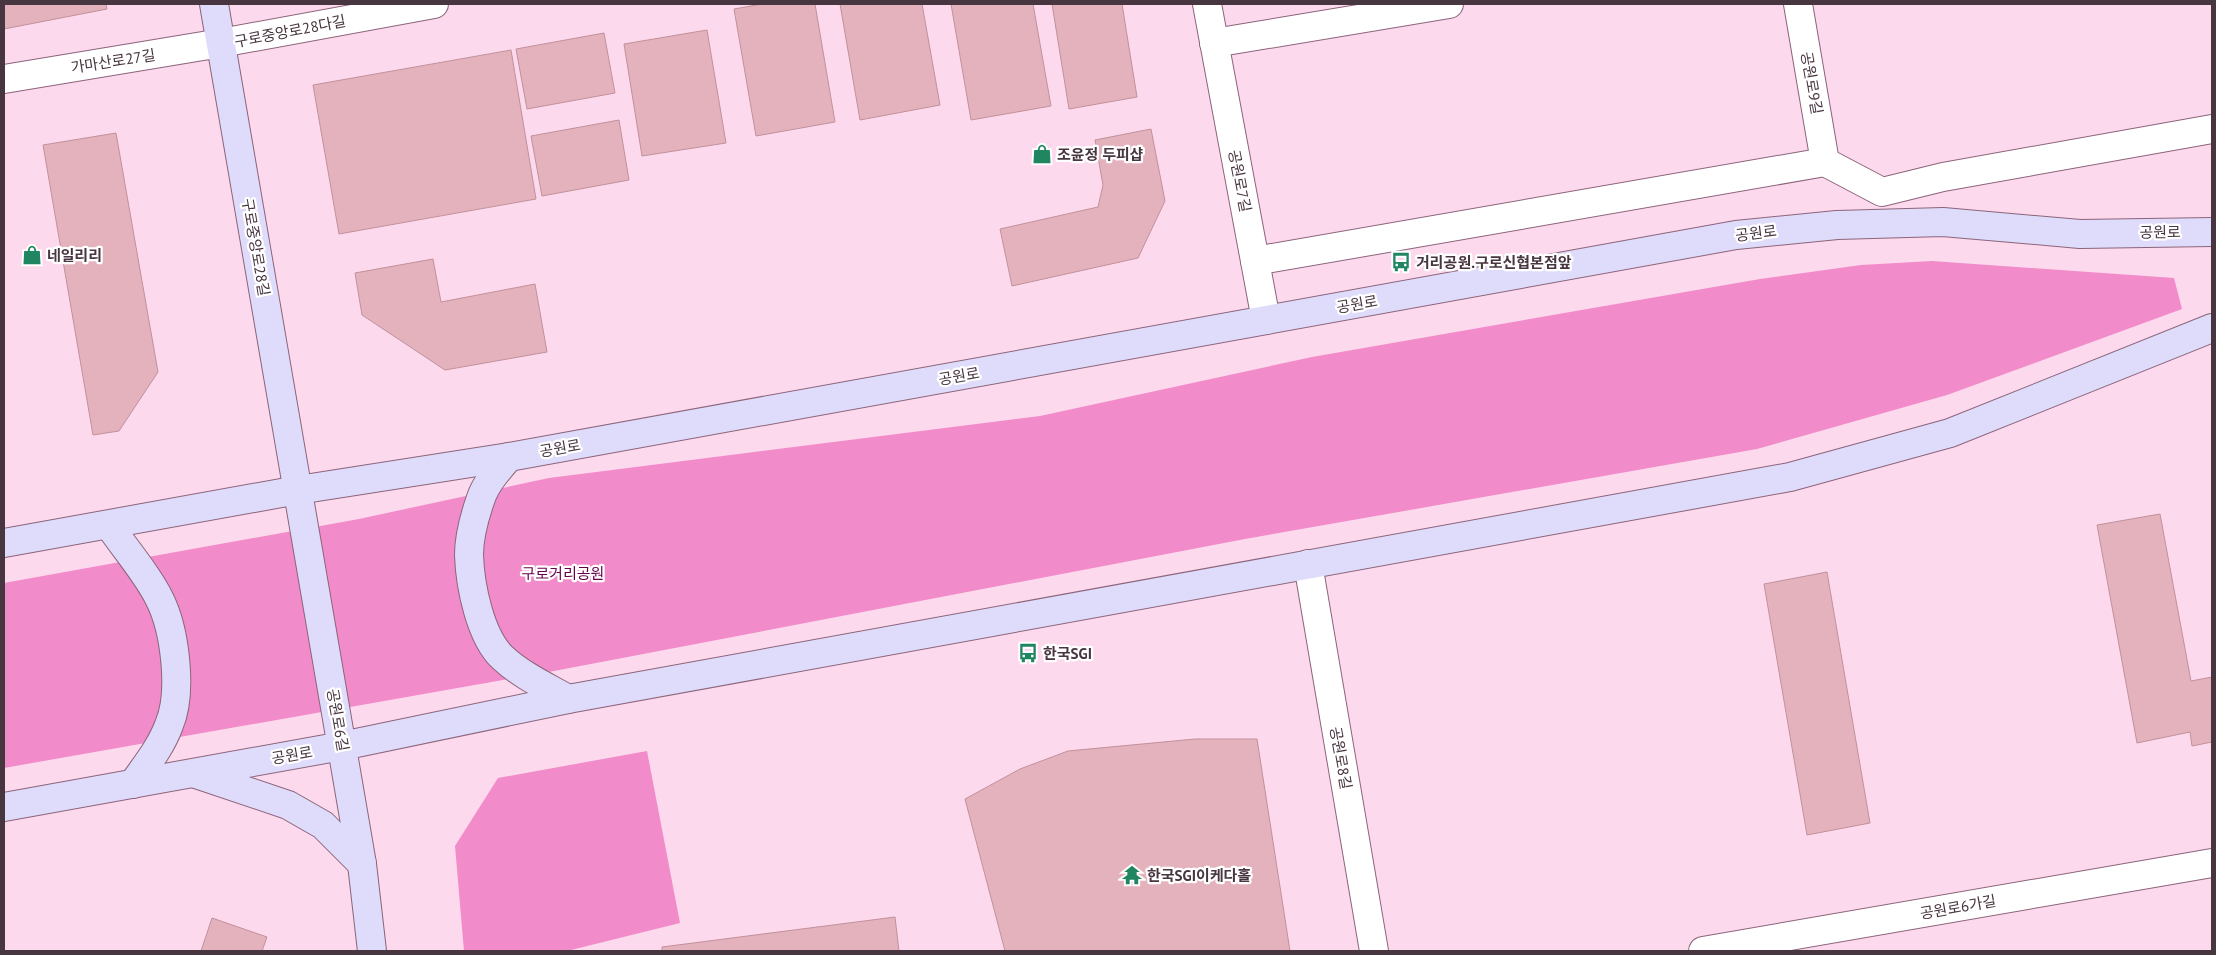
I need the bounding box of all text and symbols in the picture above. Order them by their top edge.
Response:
street label: 구로중앙로28다길 [233,11,347,51]
street label: 가마산로27길 [69,45,157,77]
street label: 공원로9길 [1797,50,1827,116]
shop icon: 조윤정 두피샵 [1031,143,1053,165]
place label: 조윤정 두피샵 [1057,145,1144,164]
street label: 공원로7길 [1225,148,1255,214]
street label: 구로중앙로28길 [238,197,274,297]
street label: 공원로 [1734,221,1778,245]
street label: 공원로 [2139,222,2181,242]
shop icon: 네일리리 [21,244,43,266]
place label: 네일리리 [47,246,102,265]
bus stop icon: 거리공원.구로신협본점앞 [1390,251,1412,273]
place label: 거리공원.구로신협본점앞 [1416,253,1572,272]
street label: 공원로 [1335,291,1379,317]
street label: 공원로 [937,363,981,389]
street label: 공원로 [538,435,582,461]
park label: 구로거리공원 [522,564,604,583]
bus stop icon: 한국SGI [1017,642,1039,664]
place label: 한국SGI [1043,644,1092,663]
street label: 공원로6길 [323,687,353,753]
street label: 공원로8길 [1326,725,1356,791]
street label: 공원로 [270,742,314,768]
temple icon: 한국SGI이케다홀 [1121,864,1143,886]
place label: 한국SGI이케다홀 [1147,866,1251,885]
street label: 공원로6가길 [1918,891,1998,923]

